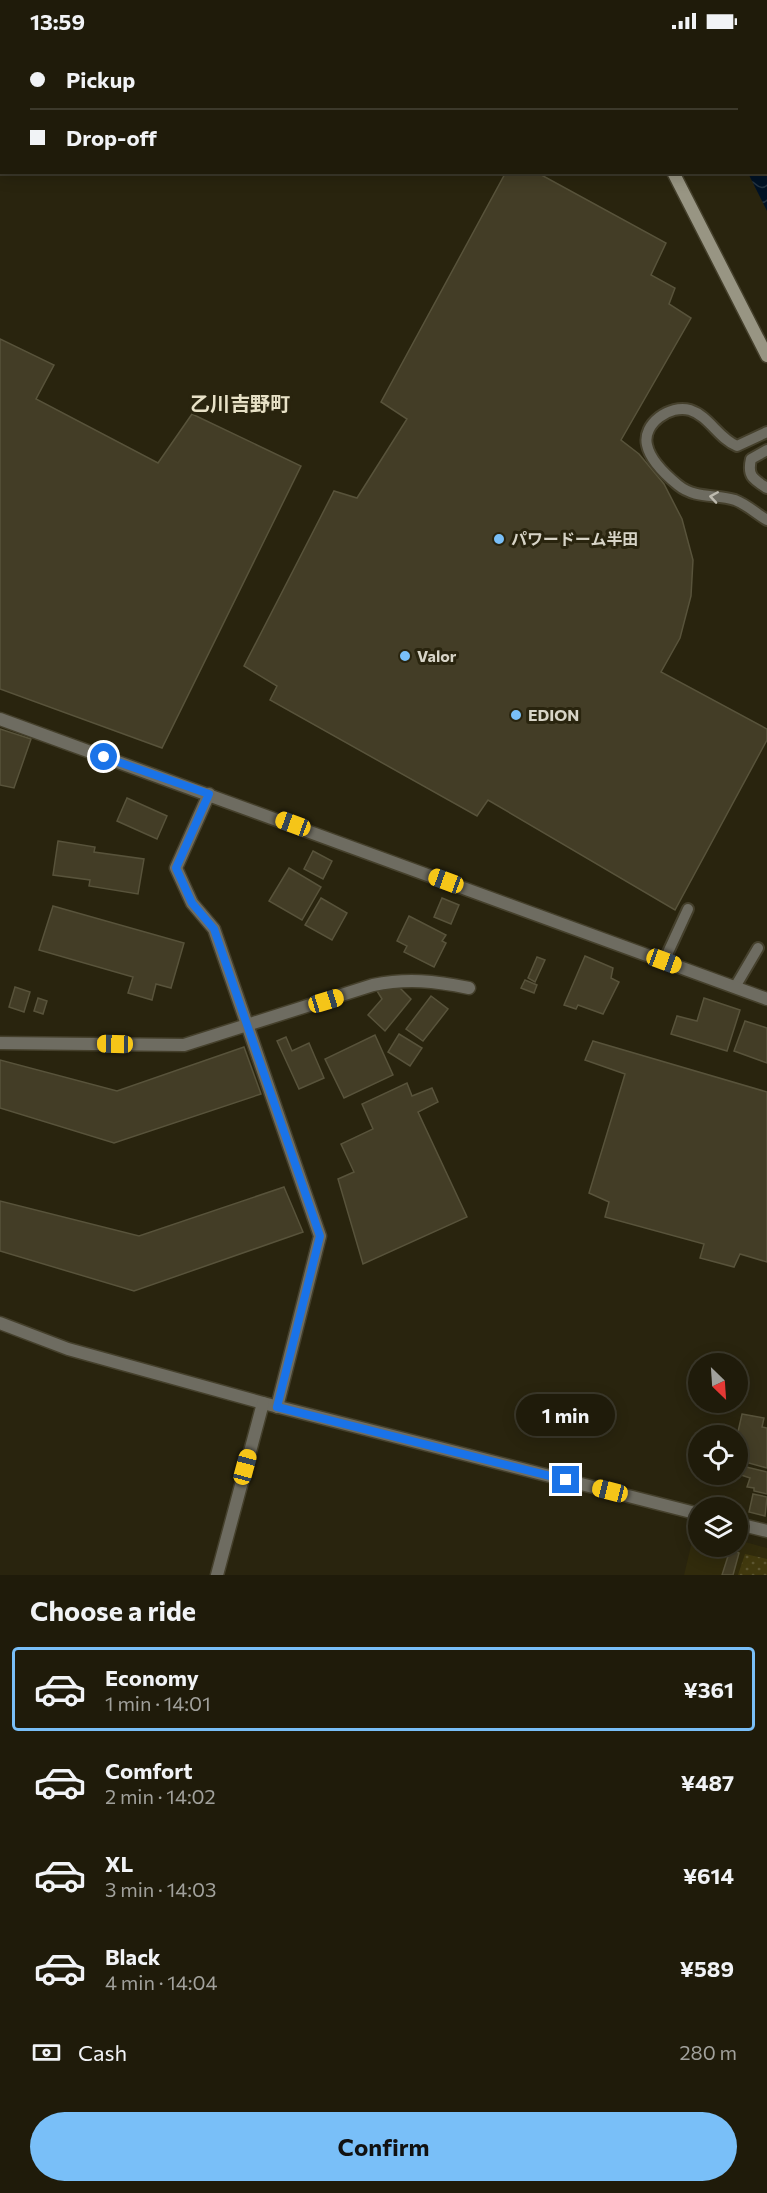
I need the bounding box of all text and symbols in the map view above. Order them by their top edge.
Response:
text: 13:59 [30,8,85,35]
text: Pickup [66,66,135,93]
text: Drop-off [66,124,157,151]
district label: 乙川吉野町 [190,391,290,415]
one-way arrow [710,492,719,504]
place label: パワードーム半田 [511,529,639,548]
marker: パワードーム半田 [492,532,506,546]
place label: Valor [417,646,457,665]
marker: Valor [398,649,412,663]
place label: EDION [528,705,579,724]
marker: EDION [509,708,523,722]
route start [90,743,117,770]
car [273,809,313,839]
car [426,866,466,896]
car [644,946,684,976]
car [306,987,346,1015]
car [97,1035,133,1053]
north arrow [688,1353,748,1413]
map controls [688,1353,748,1557]
callout: 1 min [516,1393,616,1435]
text: 1 min [542,1403,589,1427]
button: locate [688,1425,748,1485]
car [232,1447,258,1487]
route end [552,1466,579,1493]
car [590,1478,630,1504]
button: layers [688,1497,748,1557]
text: Choose a ride [30,1594,196,1627]
icon: car [33,1662,87,1716]
text: Economy [105,1664,199,1691]
text: ¥361 [683,1676,734,1703]
text: 1 min · 14:01 [105,1691,211,1715]
icon: car [33,1755,87,1809]
text: Comfort [105,1757,193,1784]
text: ¥487 [681,1769,734,1796]
text: 2 min · 14:02 [105,1784,216,1808]
icon: car [33,1848,87,1902]
text: XL [105,1850,133,1877]
text: ¥614 [683,1862,734,1889]
text: 3 min · 14:03 [105,1877,216,1901]
icon: car [33,1941,87,1995]
text: Black [105,1943,160,1970]
text: ¥589 [680,1955,734,1982]
text: 4 min · 14:04 [105,1970,218,1994]
icon: cash [30,2036,63,2069]
text: Cash [78,2039,127,2066]
text: 280 m [679,2040,737,2064]
button: Confirm [30,2112,737,2181]

